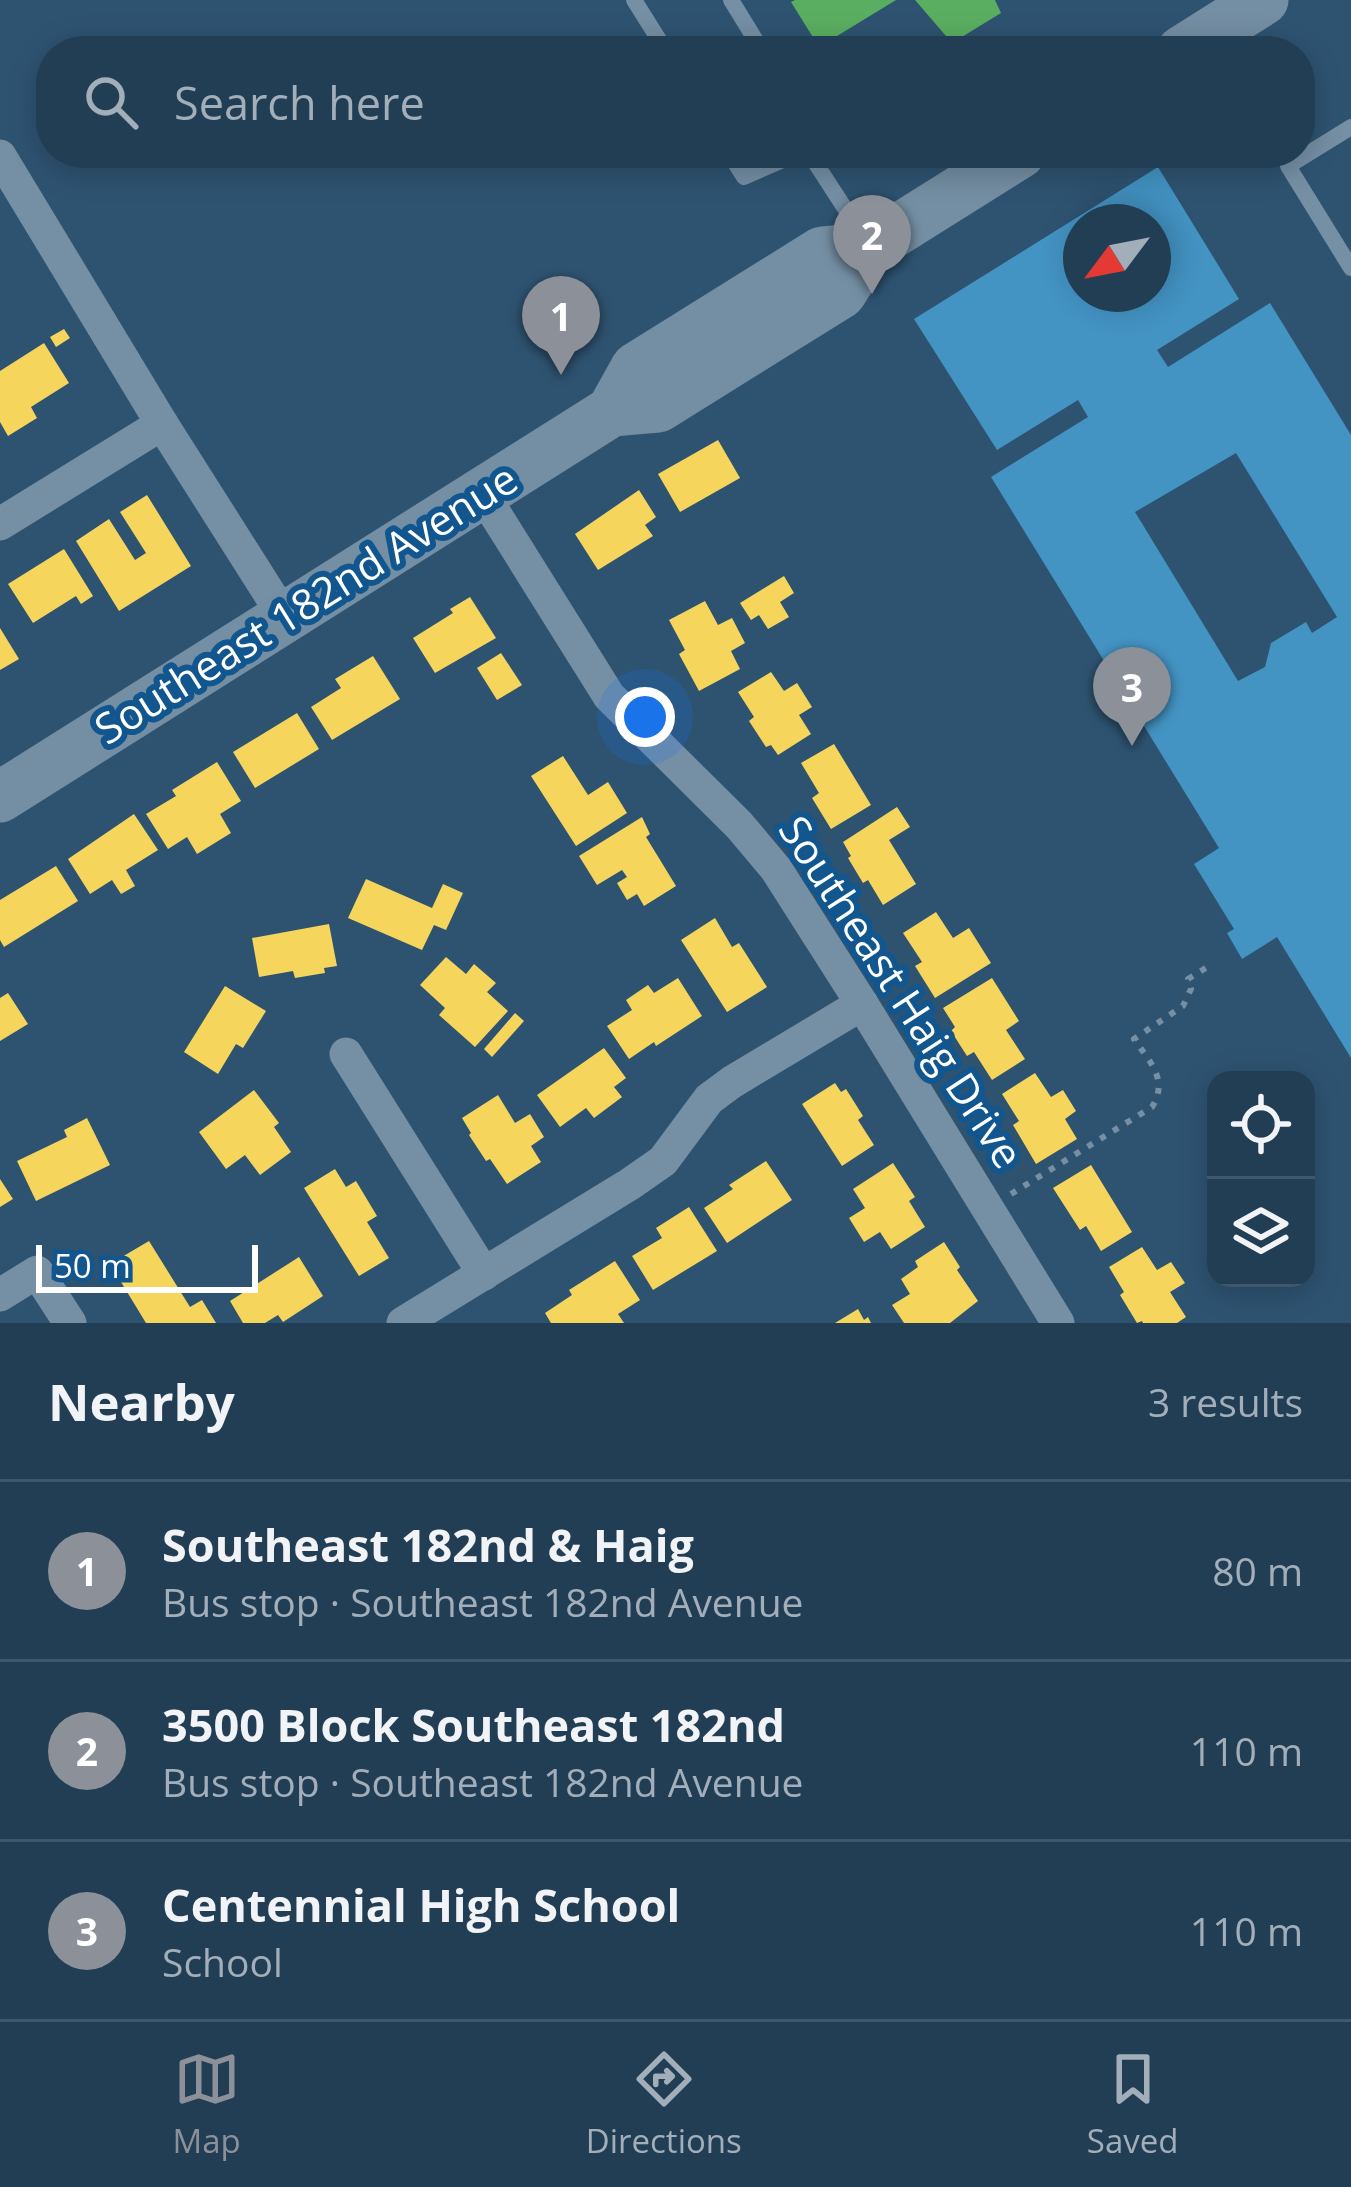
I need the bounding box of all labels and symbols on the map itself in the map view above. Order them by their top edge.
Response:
pin: 2 [833,195,911,294]
north arrow [1063,204,1171,312]
pin: 1 [522,276,600,375]
street label: Southeast 182nd Avenue [83,449,527,756]
pin: 3 [1093,647,1171,746]
your location [615,687,675,747]
street label: Southeast Haig Drive [767,804,1038,1178]
scale bar [36,1239,258,1292]

